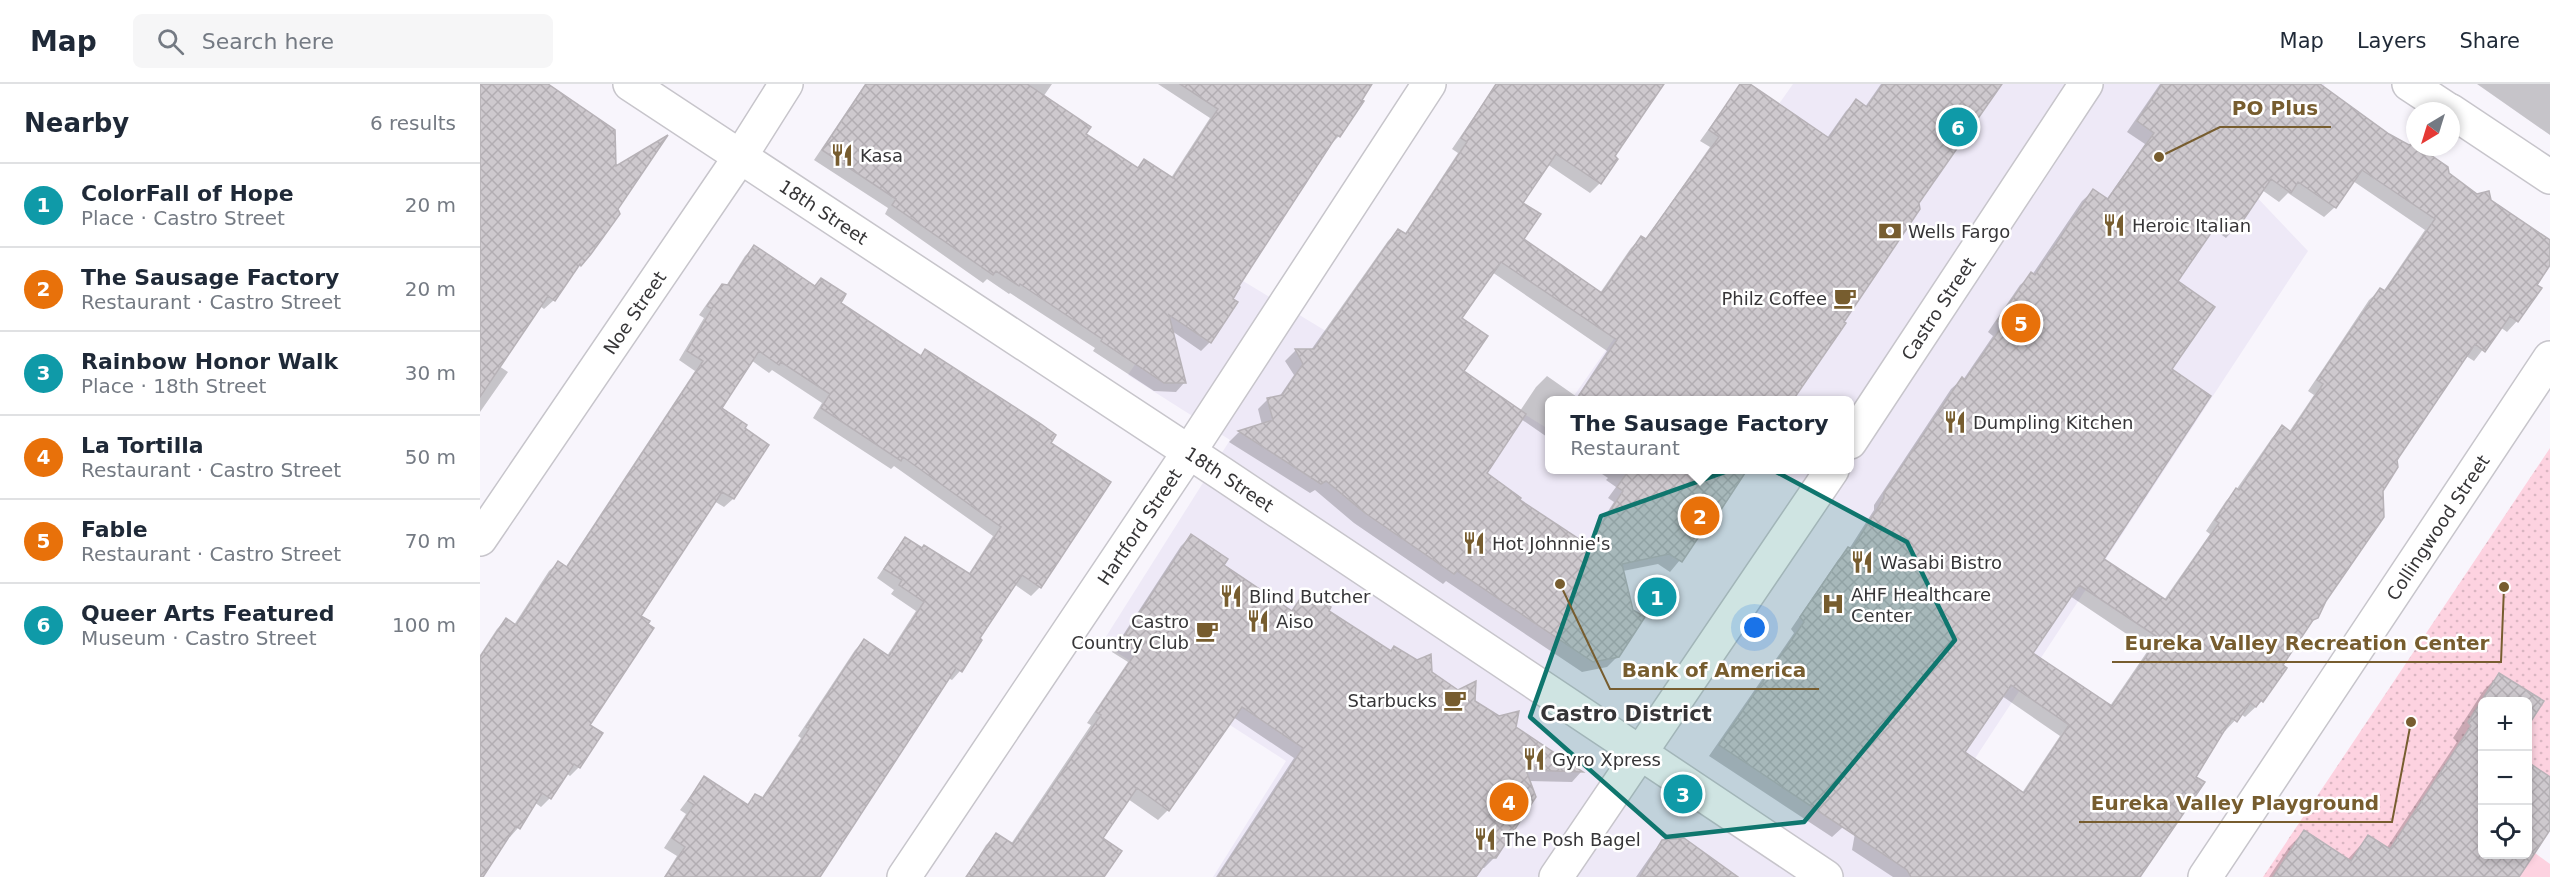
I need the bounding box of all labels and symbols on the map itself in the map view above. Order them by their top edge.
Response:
callout: PO Plus [2220,89,2331,127]
text: PO Plus [2232,96,2318,120]
north arrow [2406,102,2460,156]
pin: 6 [1938,104,1978,150]
restaurant icon: Kasa [829,142,855,168]
place label: Kasa [860,145,903,166]
street label: 18th Street [775,175,872,248]
restaurant icon: Heroic Italian [2101,212,2127,238]
place label: Heroic Italian [2132,215,2251,236]
bank icon: Wells Fargo [1877,218,1903,244]
place label: Wells Fargo [1908,221,2010,242]
street label: Castro Street [1897,253,1979,364]
street label: Noe Street [598,267,670,358]
cafe icon: Philz Coffee [1832,285,1858,311]
place label: Philz Coffee [1721,288,1827,309]
pin: 5 [2002,300,2040,346]
restaurant icon: Dumpling Kitchen [1942,409,1968,435]
place label: Dumpling Kitchen [1973,412,2133,433]
street label: 18th Street [1181,442,1278,516]
street label: Collingwood Street [2382,451,2493,604]
street label: Hartford Street [1093,464,1185,589]
pin: 2 [1680,494,1720,538]
restaurant icon: Hot Johnnie's [1461,530,1487,556]
place label: Hot Johnnie's [1492,533,1610,554]
restaurant icon: Wasabi Bistro [1849,549,1875,575]
place label: Wasabi Bistro [1880,552,2002,573]
pin: 1 [1638,574,1676,620]
restaurant icon: Blind Butcher [1218,583,1244,609]
place label: AHF Healthcare Center [1851,584,1991,626]
place label: Blind Butcher [1249,586,1371,607]
hospital icon: AHF Healthcare Center [1820,591,1846,617]
restaurant icon: Aiso [1245,608,1271,634]
place label: Castro Country Club [1071,611,1189,653]
place label: Aiso [1276,611,1314,632]
your location [1740,613,1769,642]
cafe icon: Castro Country Club [1194,618,1220,644]
callout: Eureka Valley Recreation Center [2112,624,2501,662]
text: Eureka Valley Recreation Center [2125,631,2490,655]
callout: Bank of America [1610,651,1819,689]
text: Bank of America [1622,658,1806,682]
cafe icon: Starbucks [1442,687,1468,713]
place label: Starbucks [1348,690,1437,711]
district label: Castro District [1540,702,1712,726]
restaurant icon: Gyro Xpress [1521,746,1547,772]
place label: Gyro Xpress [1552,749,1661,770]
pin: 3 [1664,772,1702,816]
pin: 4 [1490,780,1528,824]
callout: Eureka Valley Playground [2079,784,2392,822]
text: Eureka Valley Playground [2091,791,2379,815]
restaurant icon: The Posh Bagel [1472,826,1498,852]
place label: The Posh Bagel [1502,829,1641,850]

